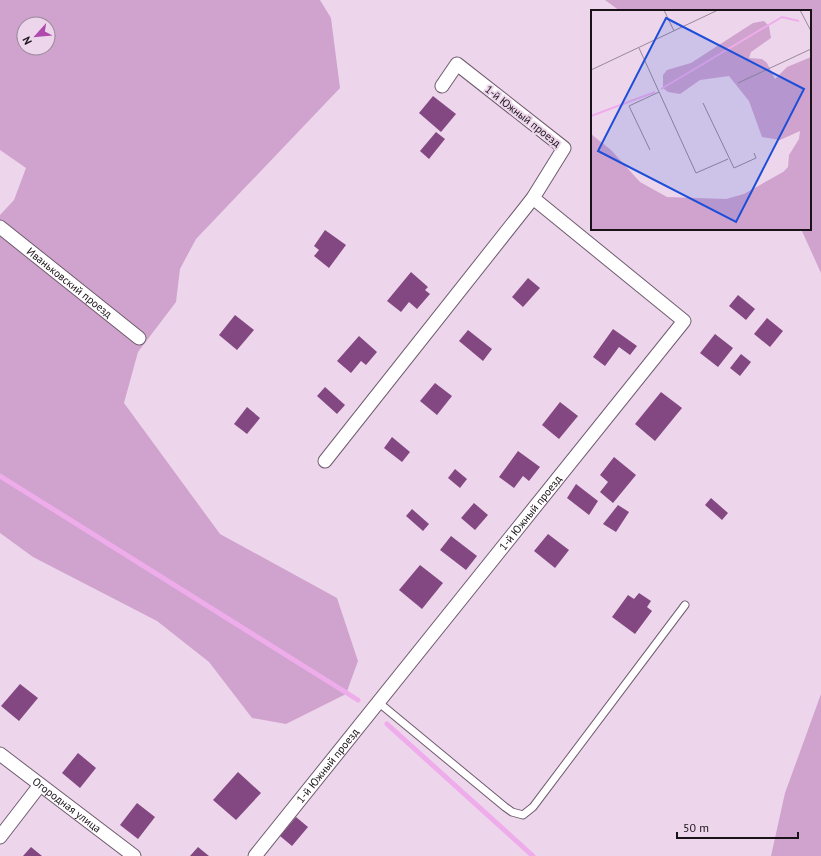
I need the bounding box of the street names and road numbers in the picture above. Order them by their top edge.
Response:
street label: 1-й Южный проезд [482,82,564,150]
street label: Иваньковский проезд [24,244,115,321]
street label: 1-й Южный проезд [496,472,565,553]
street label: 1-й Южный проезд [293,725,362,806]
street label: Огородная улица [30,774,104,835]

